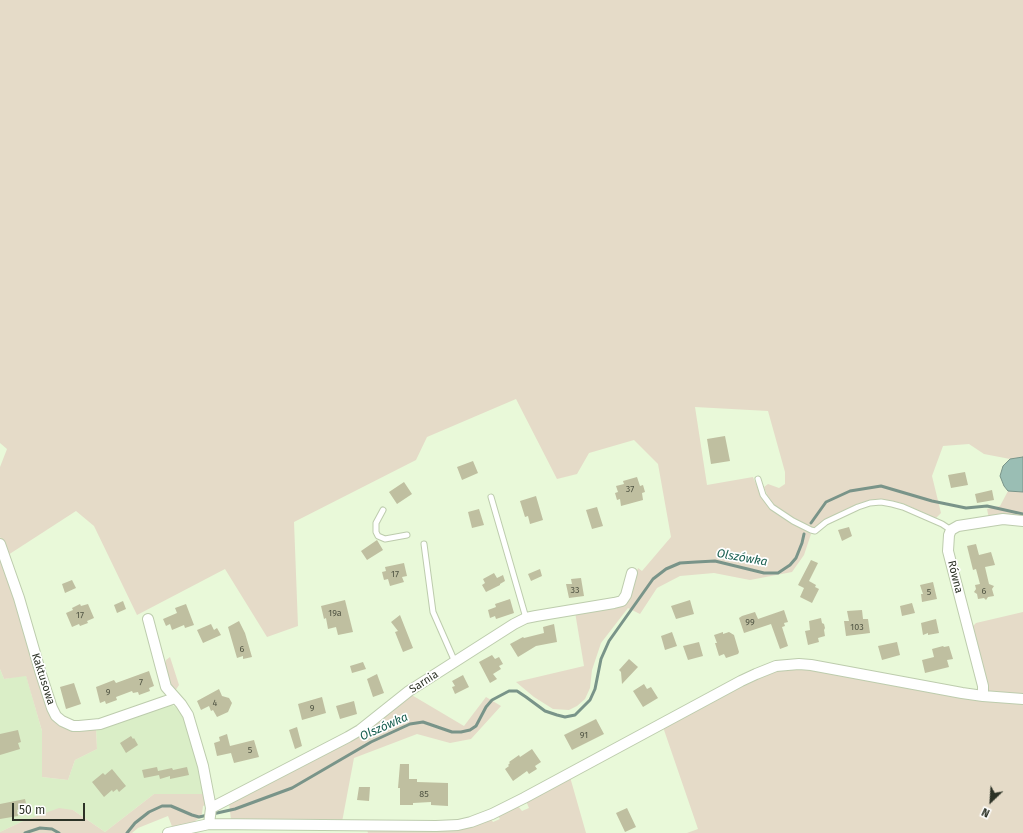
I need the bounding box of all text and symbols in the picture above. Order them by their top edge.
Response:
house number: 37 [626,484,634,494]
water label: Olszówka [716,546,768,570]
street label: Równa [945,559,965,595]
house number: 17 [391,569,399,579]
house number: 33 [571,585,579,595]
house number: 6 [982,586,986,596]
house number: 5 [927,587,931,597]
house number: 19a [328,608,342,618]
house number: 17 [76,610,84,620]
house number: 99 [745,617,755,627]
house number: 103 [850,622,864,632]
house number: 6 [240,644,244,654]
street label: Kaktusowa [28,651,58,707]
street label: Sarnia [407,668,441,696]
house number: 7 [139,677,143,687]
house number: 9 [106,687,110,697]
house number: 4 [213,698,217,708]
house number: 9 [310,703,314,713]
water label: Olszówka [358,710,410,744]
house number: 91 [580,730,588,740]
house number: 5 [248,745,252,755]
north arrow [971,781,1011,821]
house number: 85 [419,789,429,799]
scale bar [14,795,87,821]
text: 50 m [19,803,45,817]
text: N [980,805,992,820]

